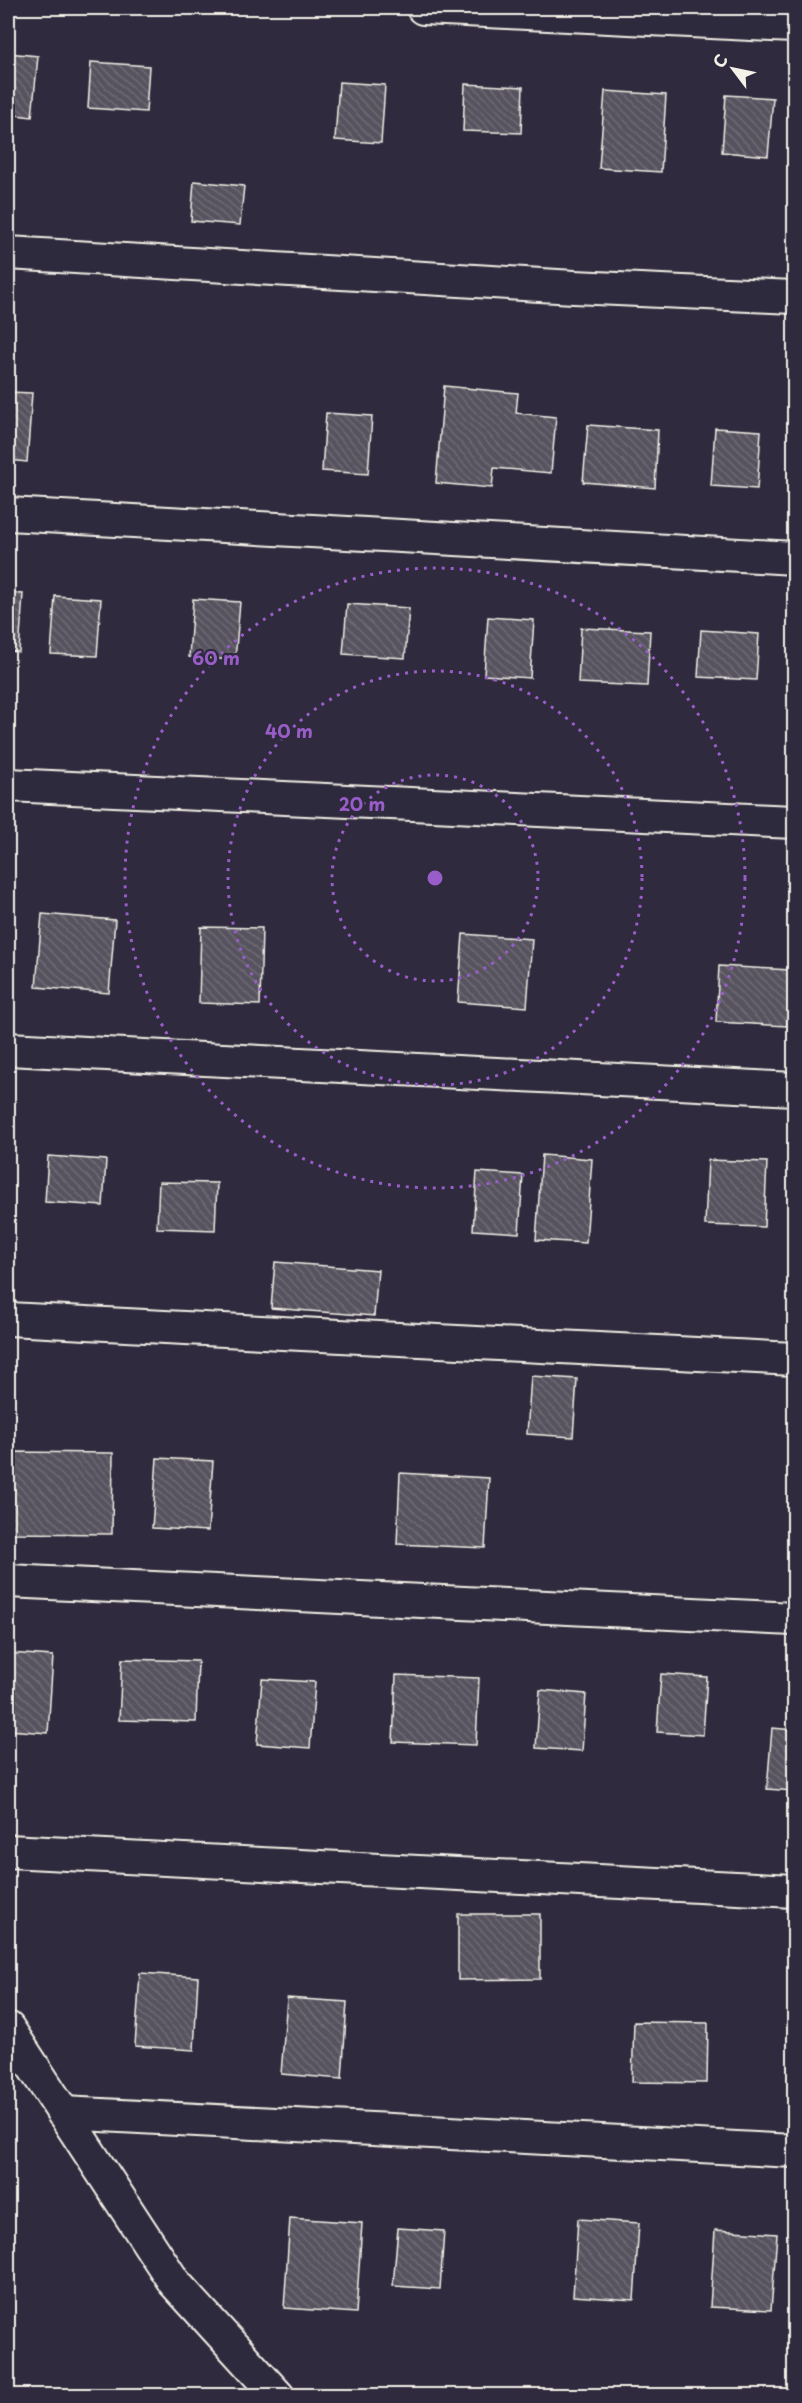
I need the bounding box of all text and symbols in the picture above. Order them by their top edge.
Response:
north arrow [703,39,763,99]
text: С [706,49,733,72]
text: 60 m [192,644,240,671]
text: 40 m [265,717,313,744]
text: 20 m [339,790,385,817]
centre of rings [425,868,445,888]

